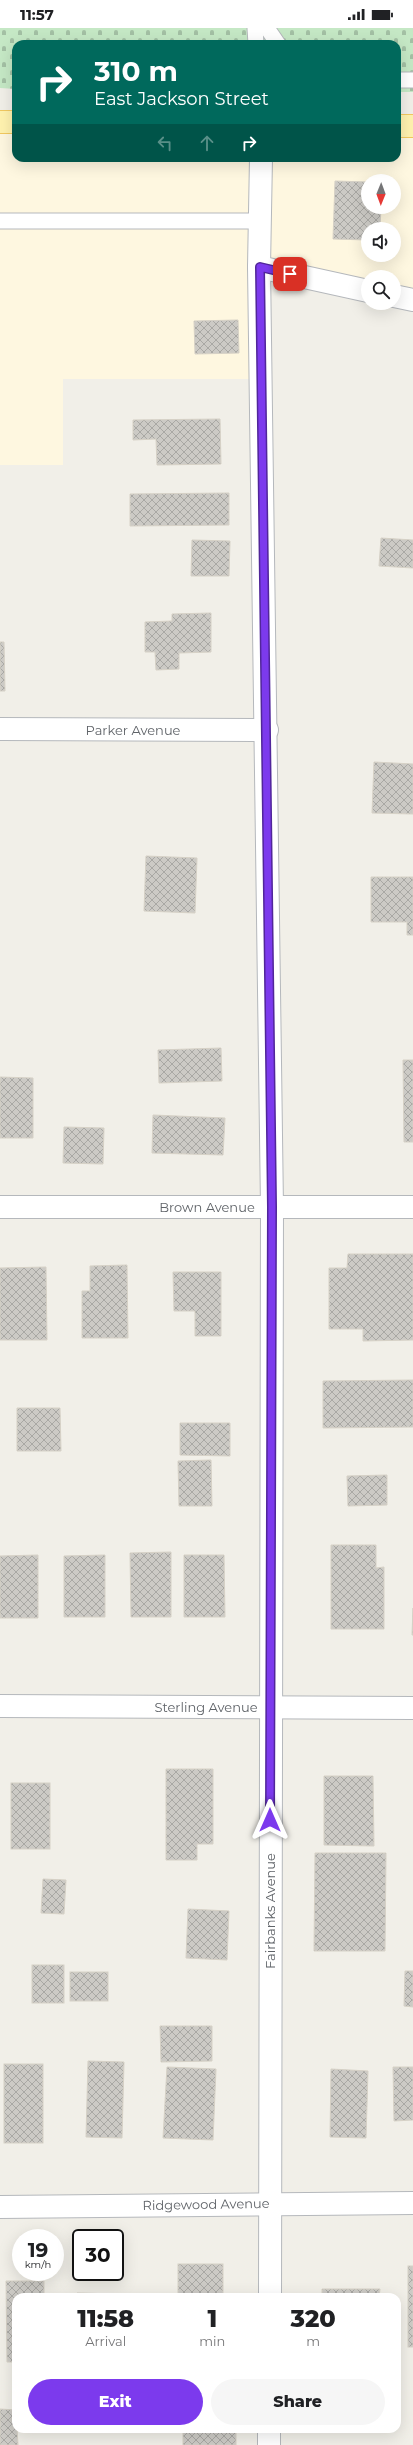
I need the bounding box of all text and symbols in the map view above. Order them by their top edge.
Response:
text: 11:57 [20,5,54,24]
text: 310 m [94,54,178,88]
icon: right [28,56,80,108]
text: East Jackson Street [94,88,269,110]
icon: left [154,132,176,154]
icon: ahead [196,132,218,154]
icon: right [238,132,260,154]
north arrow [361,174,401,214]
map controls [361,174,401,310]
button: sound [361,222,401,262]
pin [273,257,307,291]
icon: arrive [279,263,301,285]
button: search [361,270,401,310]
street label: Parker Avenue [86,722,181,738]
street label: Brown Avenue [159,1199,255,1215]
street label: Sterling Avenue [154,1699,258,1715]
position arrow [249,1799,291,1841]
street label: Fairbanks Avenue [262,1853,278,1969]
street label: Ridgewood Avenue [142,2195,270,2213]
speed limit sign: 30 [72,2229,124,2281]
text: 19 [28,2238,48,2262]
text: km/h [25,2258,51,2271]
text: 11:58 [77,2304,134,2333]
text: 1 [207,2304,217,2333]
text: 320 [291,2304,336,2333]
text: Arrival [85,2333,126,2349]
text: min [199,2333,225,2349]
text: m [306,2333,320,2349]
button: Exit [28,2379,203,2425]
button: Share [211,2379,385,2425]

